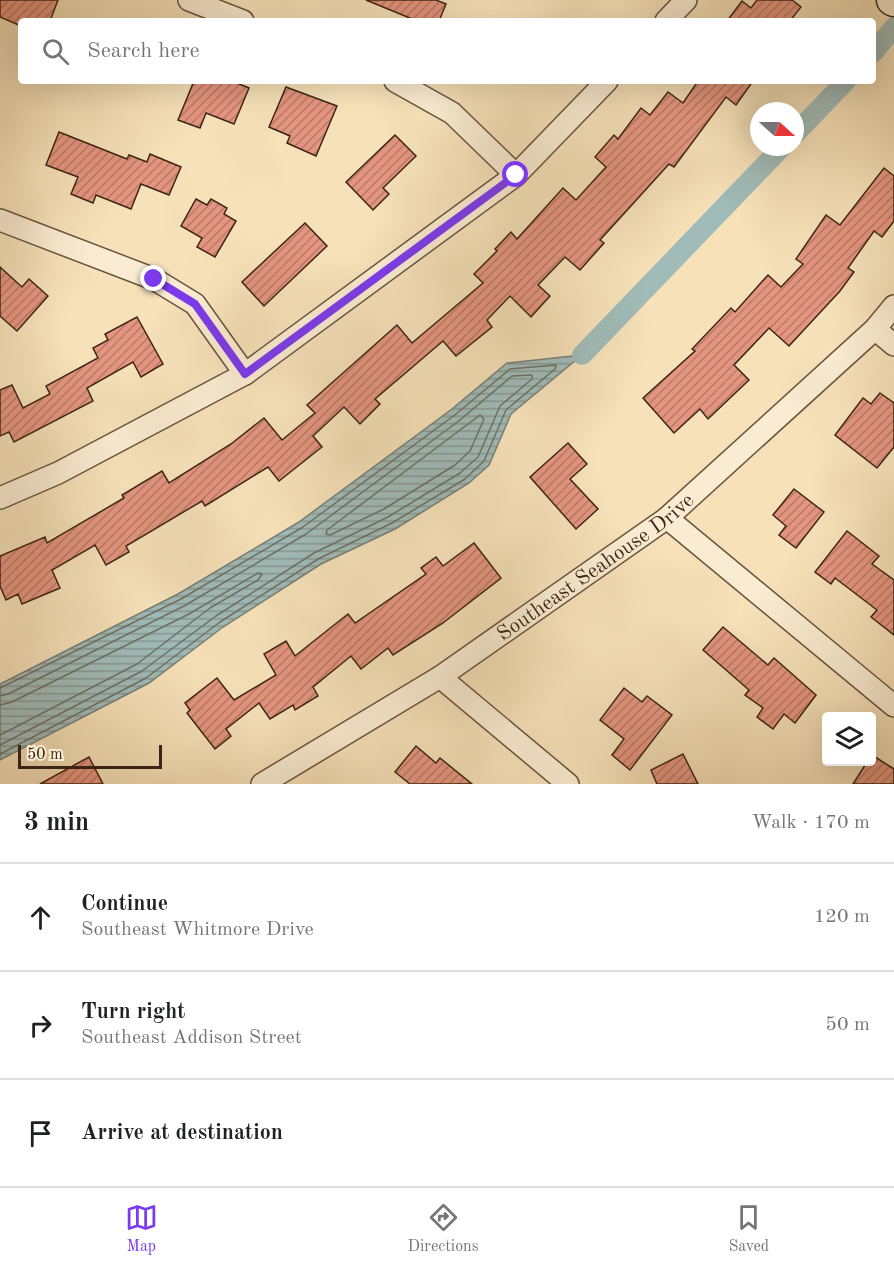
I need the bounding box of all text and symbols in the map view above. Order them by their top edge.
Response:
search box [18,18,876,84]
icon: search [39,35,72,68]
text: Search here [87,40,200,62]
north arrow [750,102,804,156]
route start [502,161,528,187]
route end [140,265,166,291]
street label: Southeast Seahouse Drive [494,490,699,646]
map controls [822,712,876,766]
button: layers [822,712,876,766]
scale bar [18,742,162,770]
text: 50 m [27,747,63,763]
text: 3 min [24,810,89,836]
text: Walk · 170 m [751,813,870,833]
text: Continue [81,893,168,915]
icon: ahead [24,901,57,934]
text: 120 m [814,907,870,927]
text: Southeast Whitmore Drive [81,920,314,940]
text: Turn right [81,1001,185,1023]
icon: right [24,1009,57,1042]
text: 50 m [825,1015,870,1035]
text: Southeast Addison Street [81,1028,302,1048]
icon: arrive [24,1117,57,1150]
text: Arrive at destination [81,1122,283,1144]
tab: Map [125,1201,158,1257]
tab: Directions [408,1201,479,1257]
tab: Saved [728,1201,769,1257]

